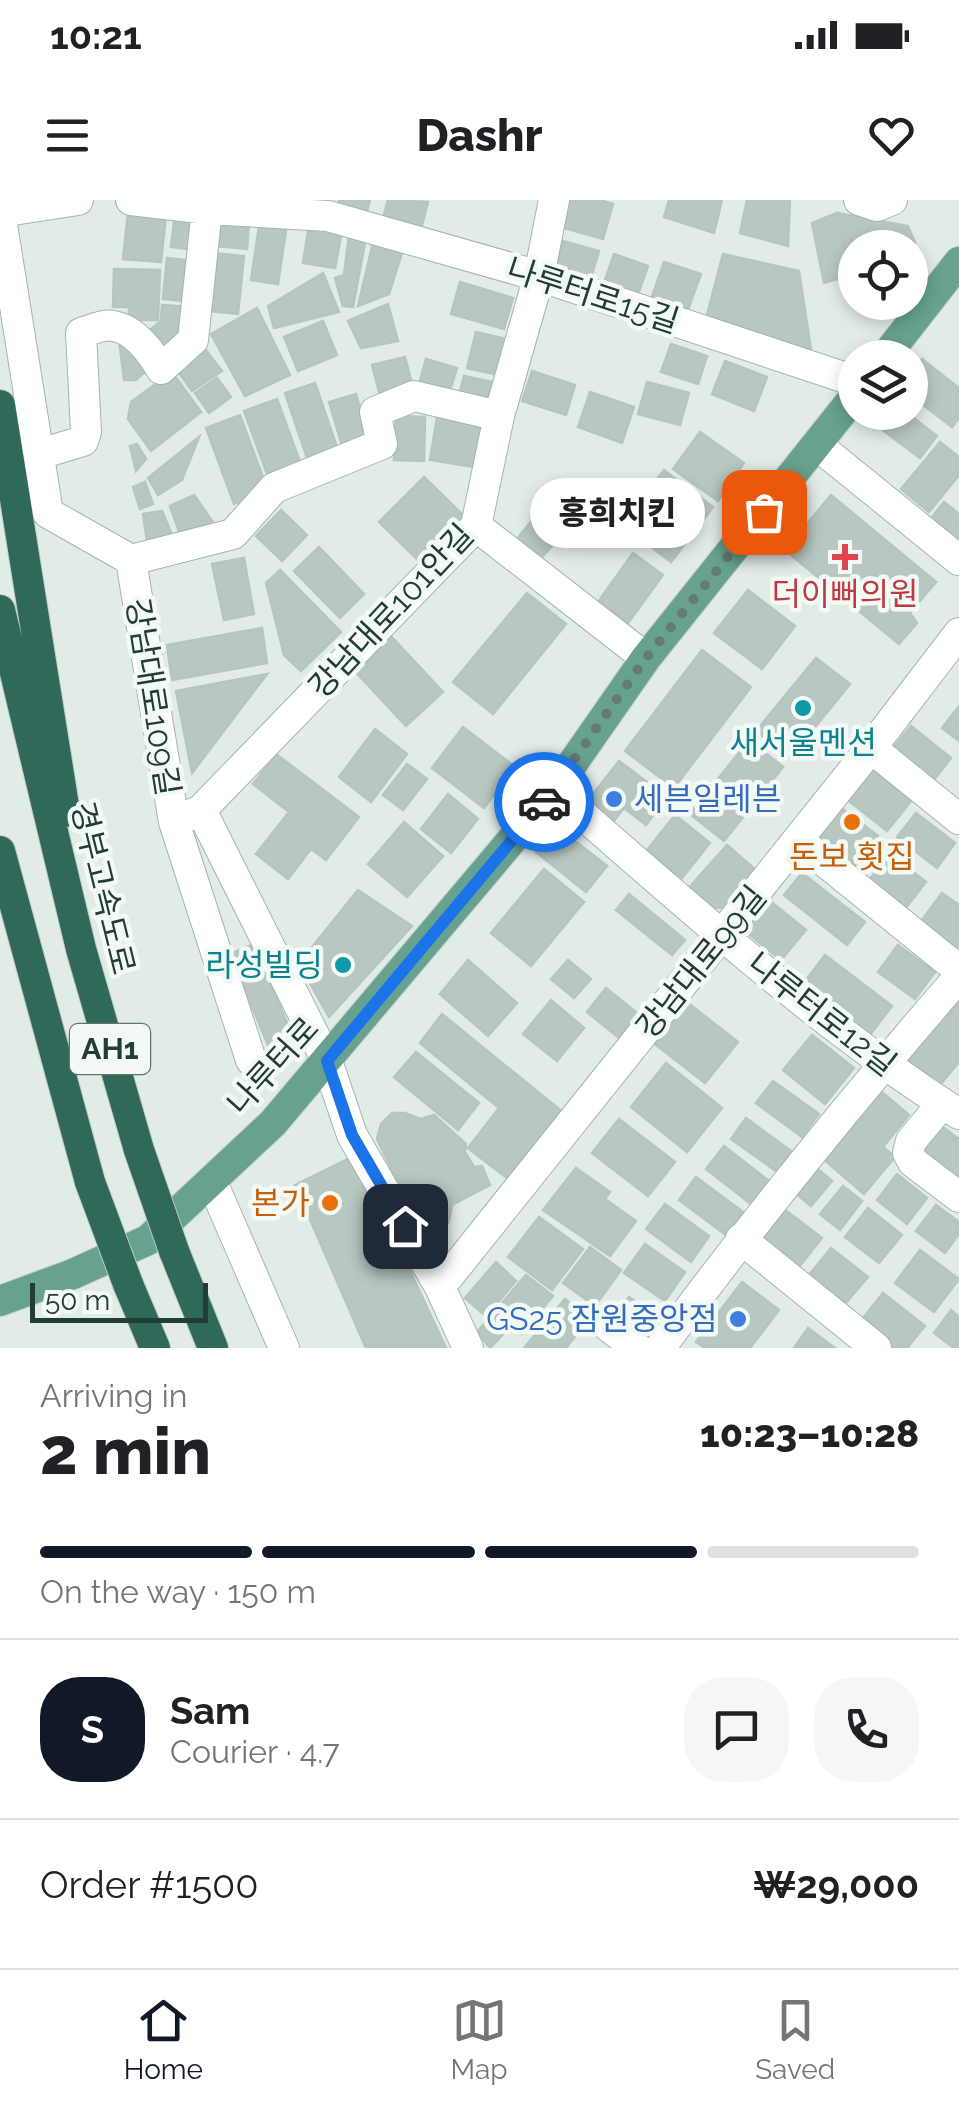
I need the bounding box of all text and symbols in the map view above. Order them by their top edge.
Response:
text: 10:21 [50,13,142,58]
icon: menu [40,108,95,163]
icon: heart [864,108,919,163]
text: Dashr [416,109,543,162]
map controls [838,230,928,430]
button: locate [838,230,928,320]
street label: 나루터로15길 [503,249,684,340]
button: layers [838,340,928,430]
pin [722,470,807,555]
callout: 홍희치킨 [529,477,704,547]
icon: bag [737,485,792,540]
text: 홍희치킨 [559,494,676,531]
street label: 강남대로101안길 [301,516,480,705]
marker: 더이뻐의원 [832,544,858,570]
place label: 더이뻐의원 [771,575,919,612]
street label: 강남대로109길 [120,596,187,798]
marker: 새서울멘션 [792,697,814,719]
place label: 새서울멘션 [729,724,877,761]
courier [494,752,594,852]
icon: car [517,775,572,830]
place label: 세븐일레븐 [634,780,781,817]
marker: 세븐일레븐 [603,788,625,810]
street label: 경부고속도로 [64,798,143,978]
marker: 돈보 횟집 [841,811,863,833]
place label: 돈보 횟집 [789,838,915,875]
street label: 강남대로99길 [628,878,773,1045]
street label: 나루터로12길 [741,944,904,1083]
place label: 라성빌딩 [205,946,323,983]
marker: 라성빌딩 [332,954,354,976]
street label: 나루터로 [219,1010,326,1122]
road number: AH1 [70,1024,150,1074]
place label: 본가 [251,1184,310,1221]
pin [363,1184,448,1269]
marker: 본가 [319,1192,341,1214]
icon: home [378,1199,433,1254]
scale bar [30,1278,208,1322]
text: 50 m [45,1284,110,1317]
place label: GS25 잠원중앙점 [486,1300,718,1337]
marker: GS25 잠원중앙점 [727,1308,749,1330]
text: Arriving in [40,1377,187,1414]
text: 10:23–10:28 [700,1411,919,1456]
text: 2 min [40,1413,211,1489]
text: On the way · 150 m [40,1573,316,1610]
button: chat [684,1677,789,1782]
button: phone [814,1677,919,1782]
text: Sam [170,1688,250,1733]
text: S [81,1707,104,1752]
text: Courier · 4.7 [170,1733,340,1770]
text: Order #1500 [40,1862,259,1907]
text: ₩29,000 [753,1862,919,1907]
tab: Home [124,1993,203,2086]
tab: Map [451,1993,508,2086]
tab: Saved [755,1993,835,2086]

